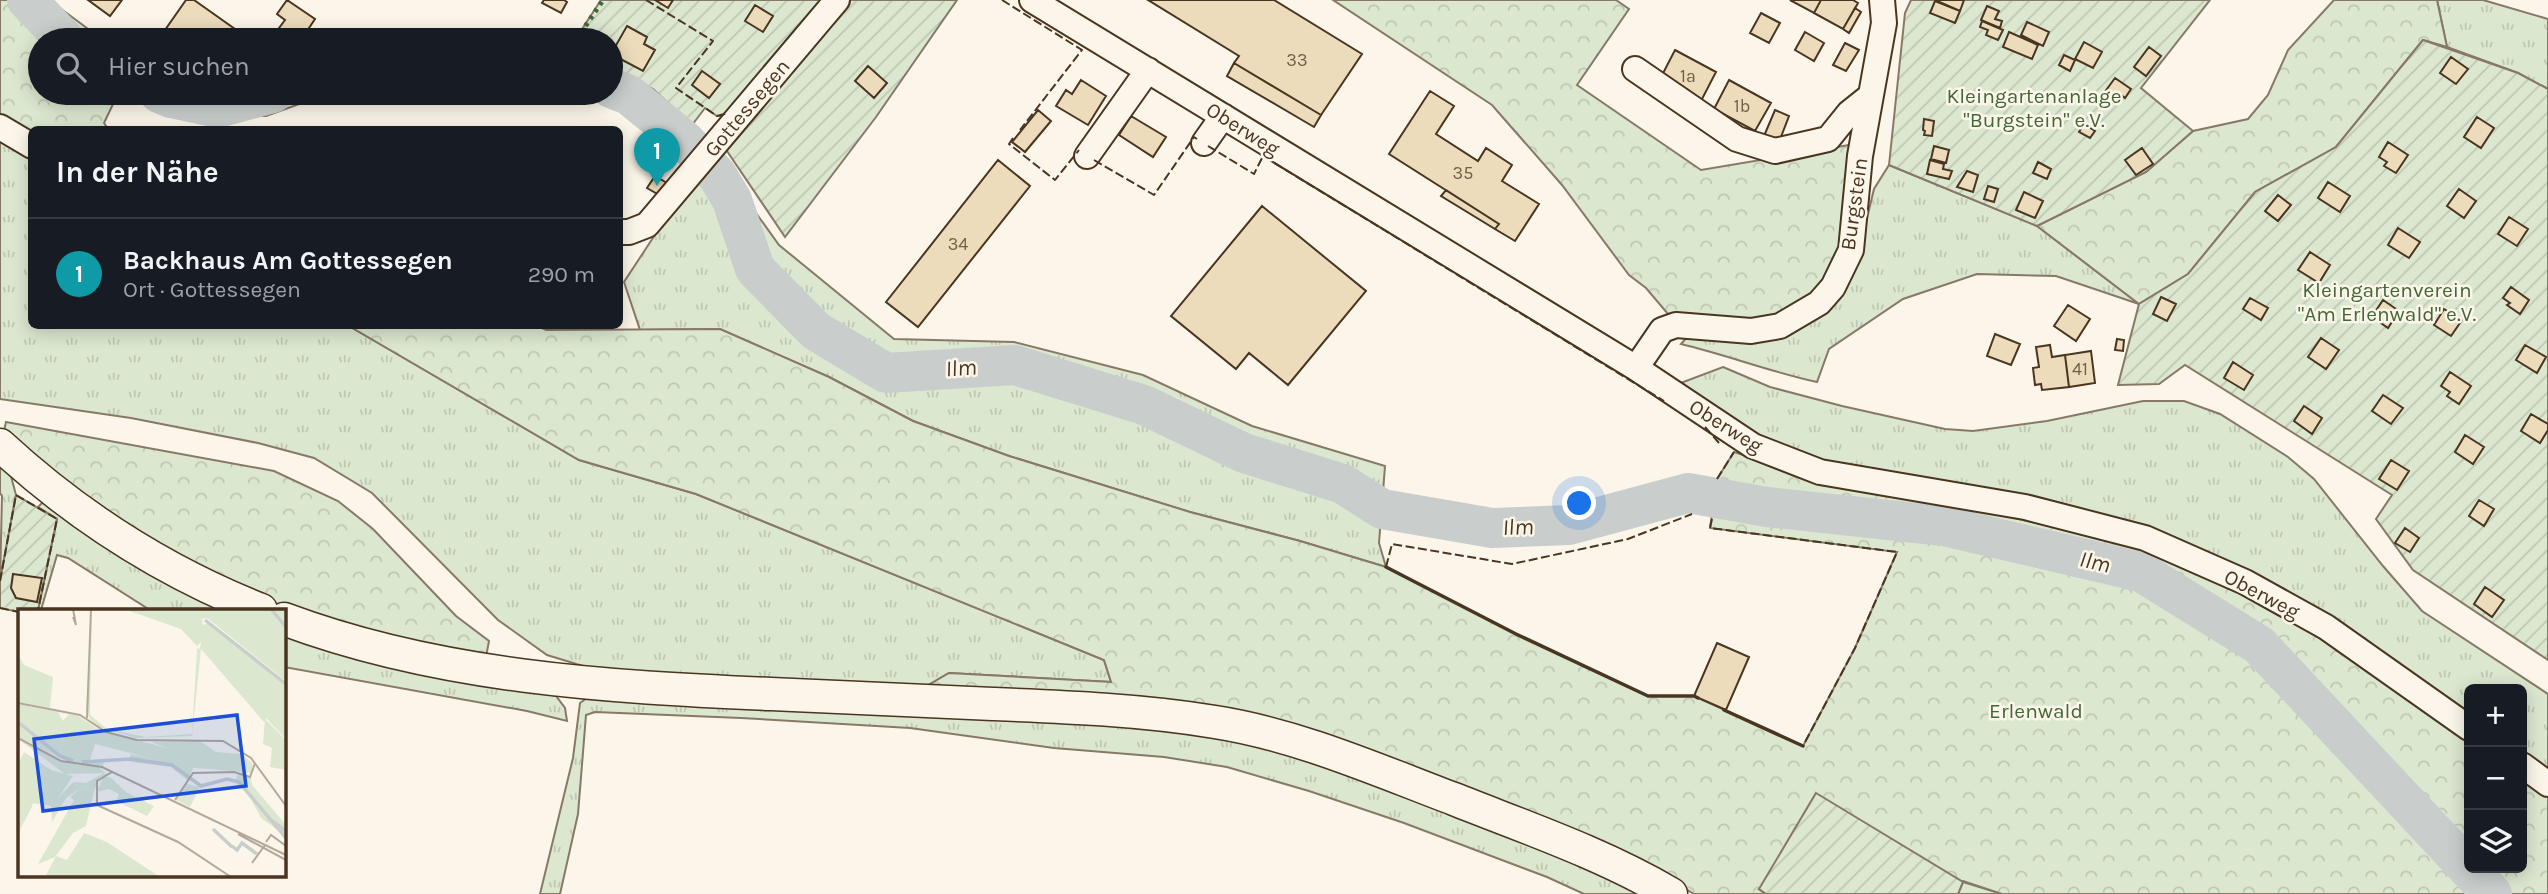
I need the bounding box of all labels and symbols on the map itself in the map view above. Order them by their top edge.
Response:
house number: 33 [1286,49,1308,71]
street label: Gottessegen [699,54,795,162]
house number: 1a [1680,65,1696,87]
park label: Kleingartenanlage "Burgstein" e.V. [1946,84,2122,132]
house number: 1b [1734,95,1750,117]
street label: Oberweg [1202,97,1284,161]
pin: 1 [634,128,680,186]
street label: Burgstein [1836,156,1872,252]
house number: 35 [1453,162,1473,184]
house number: 34 [948,233,968,255]
park label: Kleingartenverein "Am Erlenwald" e.V. [2298,278,2476,326]
water label: Ilm [945,353,977,383]
house number: 41 [2072,358,2088,380]
street label: Oberweg [1685,394,1767,458]
your location [1562,486,1596,520]
water label: Ilm [1502,513,1534,541]
water label: Ilm [2077,545,2113,579]
street label: Oberweg [2220,564,2304,624]
inset map [18,609,285,876]
park label: Erlenwald [1989,699,2083,723]

